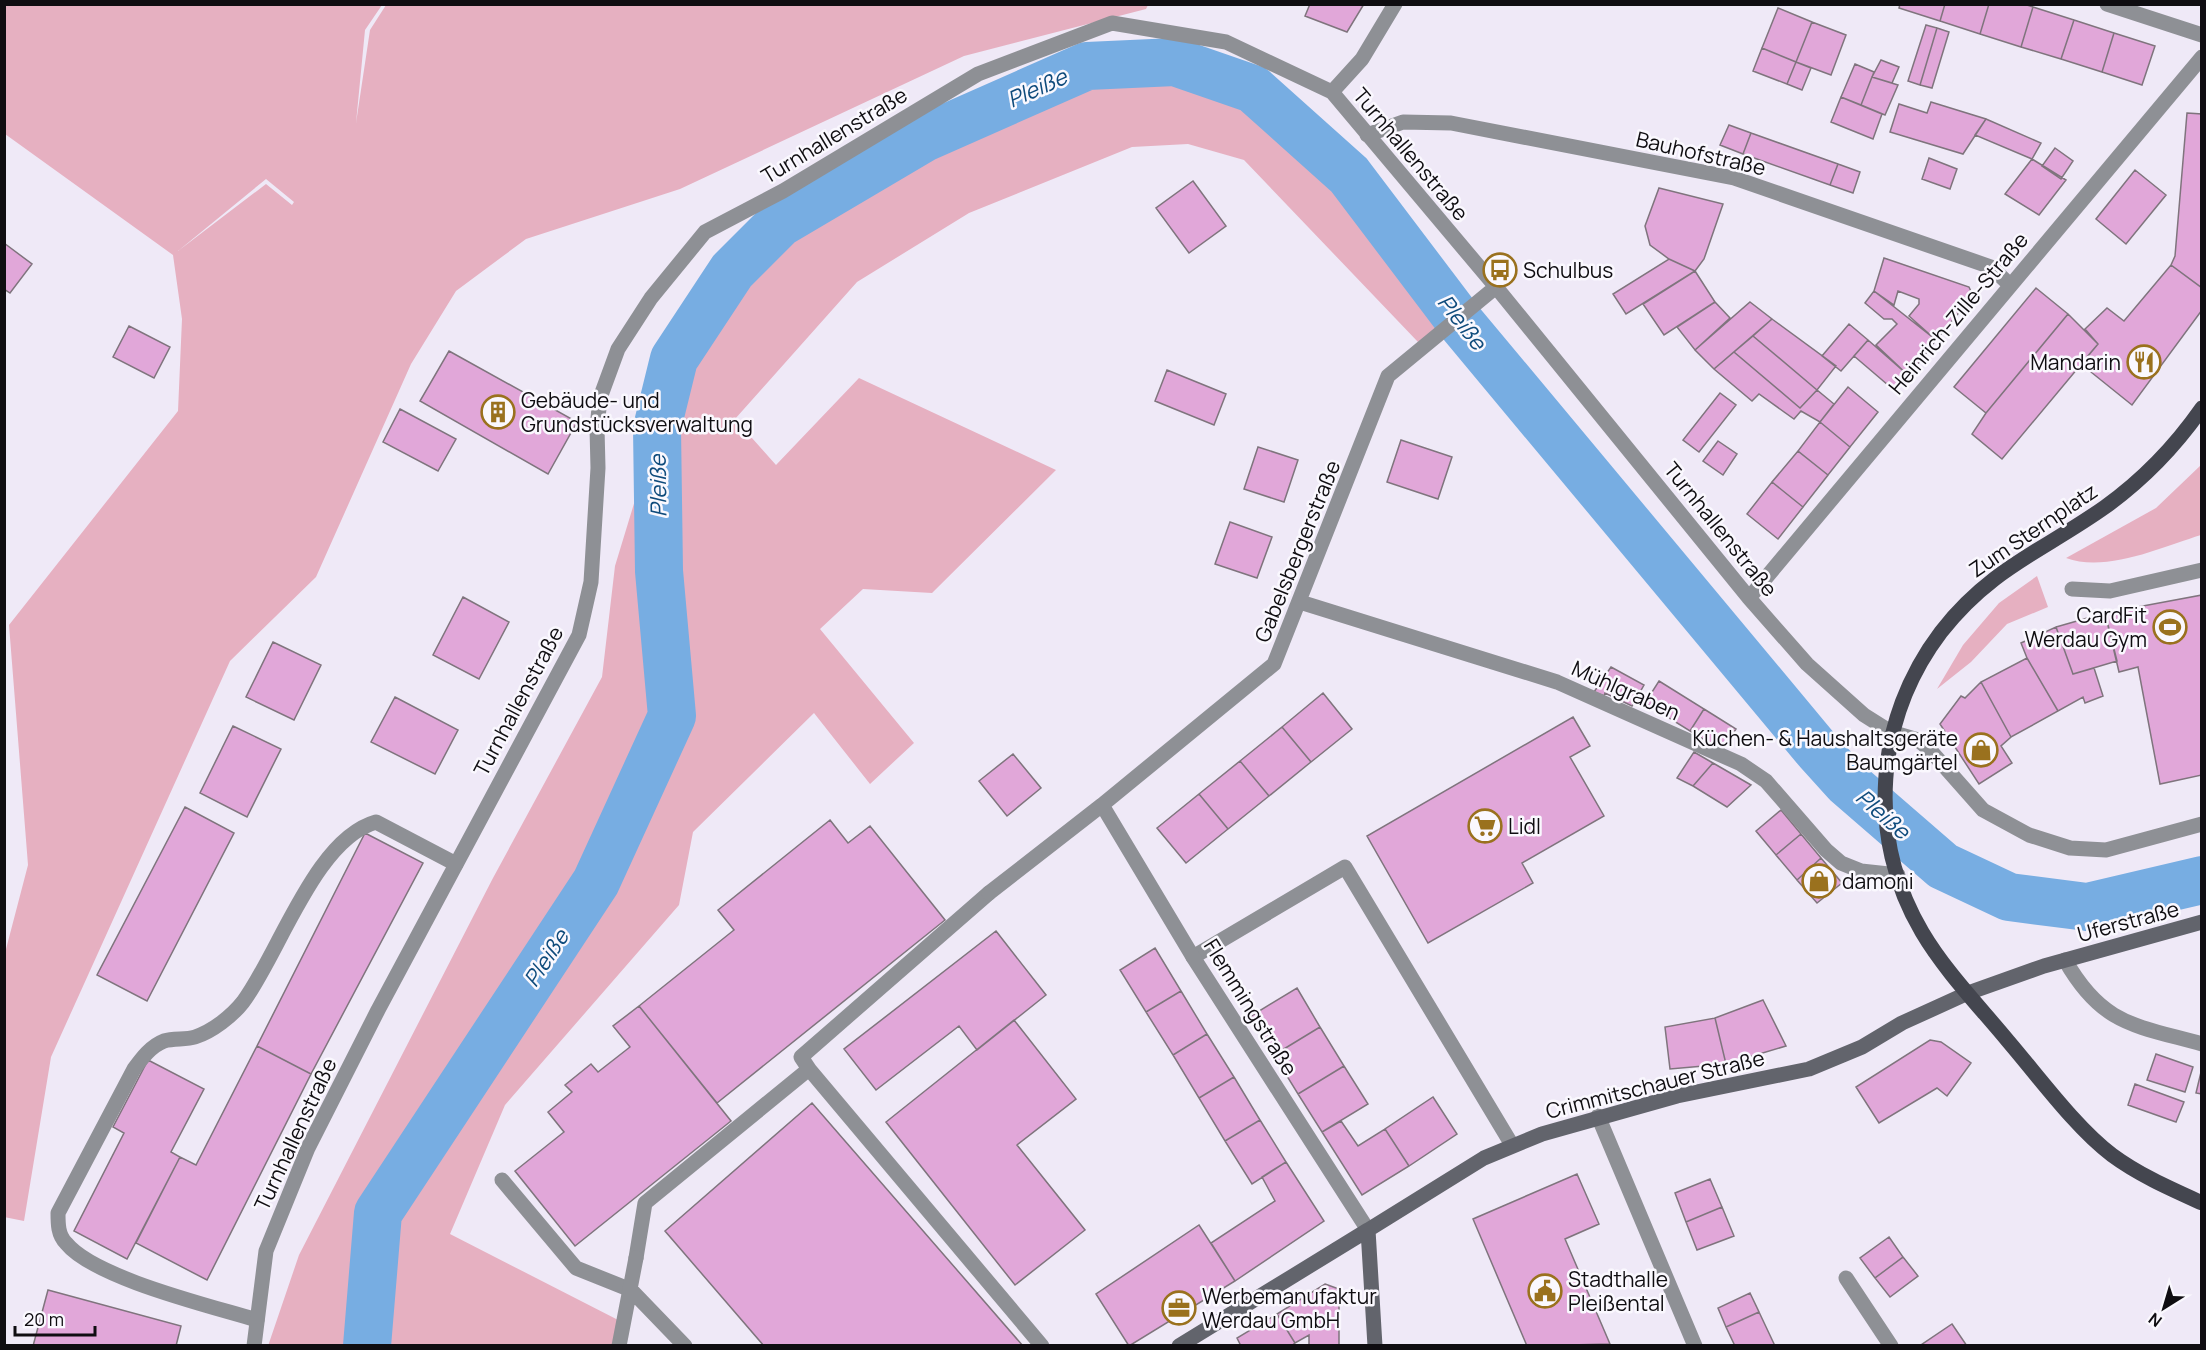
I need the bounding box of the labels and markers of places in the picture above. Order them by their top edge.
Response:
bus stop icon: Schulbus [1482,252,1518,288]
place label: Schulbus [1523,256,1613,284]
restaurant icon: Mandarin [2126,344,2162,380]
place label: Mandarin [2030,348,2121,376]
place label: Gebäude- und Grundstücksverwaltung [521,386,753,438]
building icon: Gebäude- und Grundstücksverwaltung [480,394,516,430]
place label: CardFit Werdau Gym [2025,601,2147,653]
sports icon: CardFit Werdau Gym [2152,609,2188,645]
place label: Küchen- & Haushaltsgeräte Baumgärtel [1693,724,1958,776]
shop icon: Küchen- & Haushaltsgeräte Baumgärtel [1963,732,1999,768]
supermarket icon: Lidl [1467,808,1503,844]
place label: Lidl [1508,812,1541,840]
shop icon: damoni [1801,863,1837,899]
place label: damoni [1842,867,1914,895]
place label: Stadthalle Pleißental [1568,1265,1668,1317]
public building icon: Stadthalle Pleißental [1527,1273,1563,1309]
place label: Werbemanufaktur Werdau GmbH [1202,1282,1377,1334]
office icon: Werbemanufaktur Werdau GmbH [1161,1290,1197,1326]

